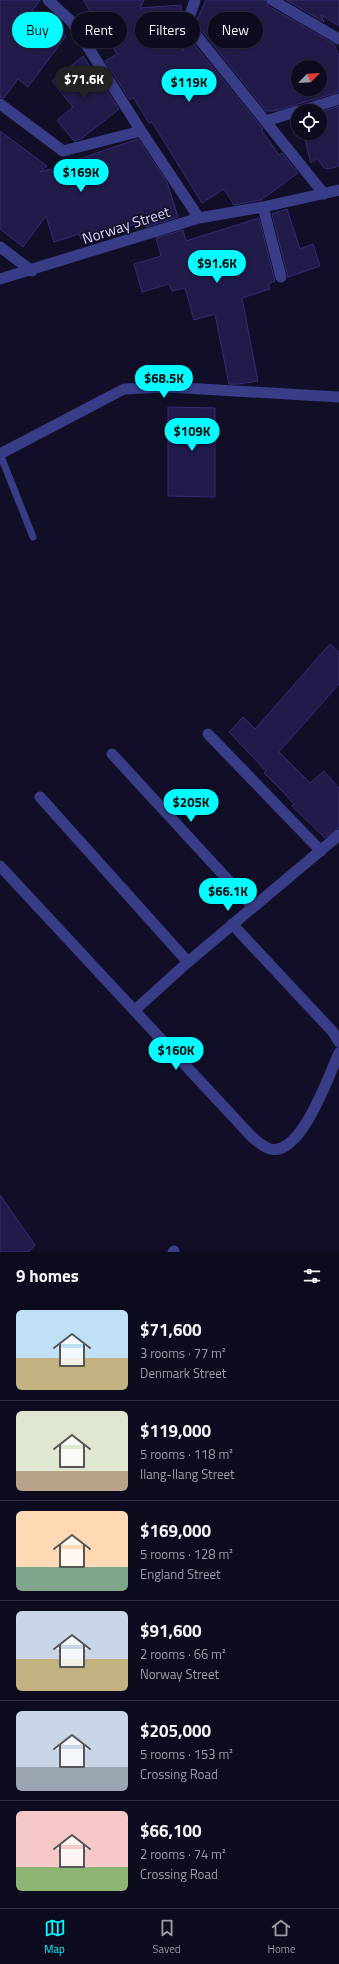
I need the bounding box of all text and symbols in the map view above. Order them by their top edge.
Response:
chip: Buy [12,12,63,48]
chip: Rent [71,12,127,48]
chip: Filters [135,12,200,48]
chip: New [208,12,263,48]
north arrow [291,60,327,96]
map controls [291,60,327,140]
pin: $71.6K [51,66,117,100]
text: $71.6K [64,69,104,89]
pin: $119K [161,69,217,103]
text: $119K [171,72,207,92]
button: locate [291,104,327,140]
pin: $169K [53,159,109,193]
text: $169K [63,162,99,182]
street label: Norway Street [79,200,174,250]
pin: $91.6K [184,250,250,284]
text: $91.6K [197,253,237,273]
pin: $68.5K [131,365,197,399]
text: $68.5K [144,368,184,388]
pin: $109K [164,418,220,452]
text: $109K [174,421,210,441]
pin: $205K [163,789,219,823]
text: $205K [173,792,209,812]
pin: $66.1K [195,878,261,912]
text: $66.1K [208,881,248,901]
pin: $160K [148,1037,204,1071]
text: $160K [158,1040,194,1060]
text: 9 homes [16,1263,79,1289]
icon: filters [301,1265,323,1287]
text: $71,600 [140,1317,202,1343]
icon: home [48,1326,96,1374]
text: 3 rooms · 77 m² [140,1343,226,1363]
text: Denmark Street [140,1363,226,1383]
text: $119,000 [140,1418,211,1444]
icon: home [48,1427,96,1475]
text: 5 rooms · 118 m² [140,1444,233,1464]
text: Ilang-Ilang Street [140,1464,235,1484]
text: $169,000 [140,1518,211,1544]
icon: home [48,1527,96,1575]
text: 5 rooms · 128 m² [140,1544,233,1564]
text: England Street [140,1564,221,1584]
text: $91,600 [140,1618,202,1644]
icon: home [48,1627,96,1675]
text: 2 rooms · 66 m² [140,1644,226,1664]
text: Norway Street [140,1664,219,1684]
text: $205,000 [140,1718,211,1744]
icon: home [48,1727,96,1775]
text: 5 rooms · 153 m² [140,1744,233,1764]
text: Crossing Road [140,1764,218,1784]
text: $66,100 [140,1818,202,1844]
icon: home [48,1827,96,1875]
text: 2 rooms · 74 m² [140,1844,226,1864]
text: Crossing Road [140,1864,218,1884]
tab: Map [44,1917,66,1957]
tab: Saved [153,1917,181,1957]
tab: Home [268,1917,295,1957]

